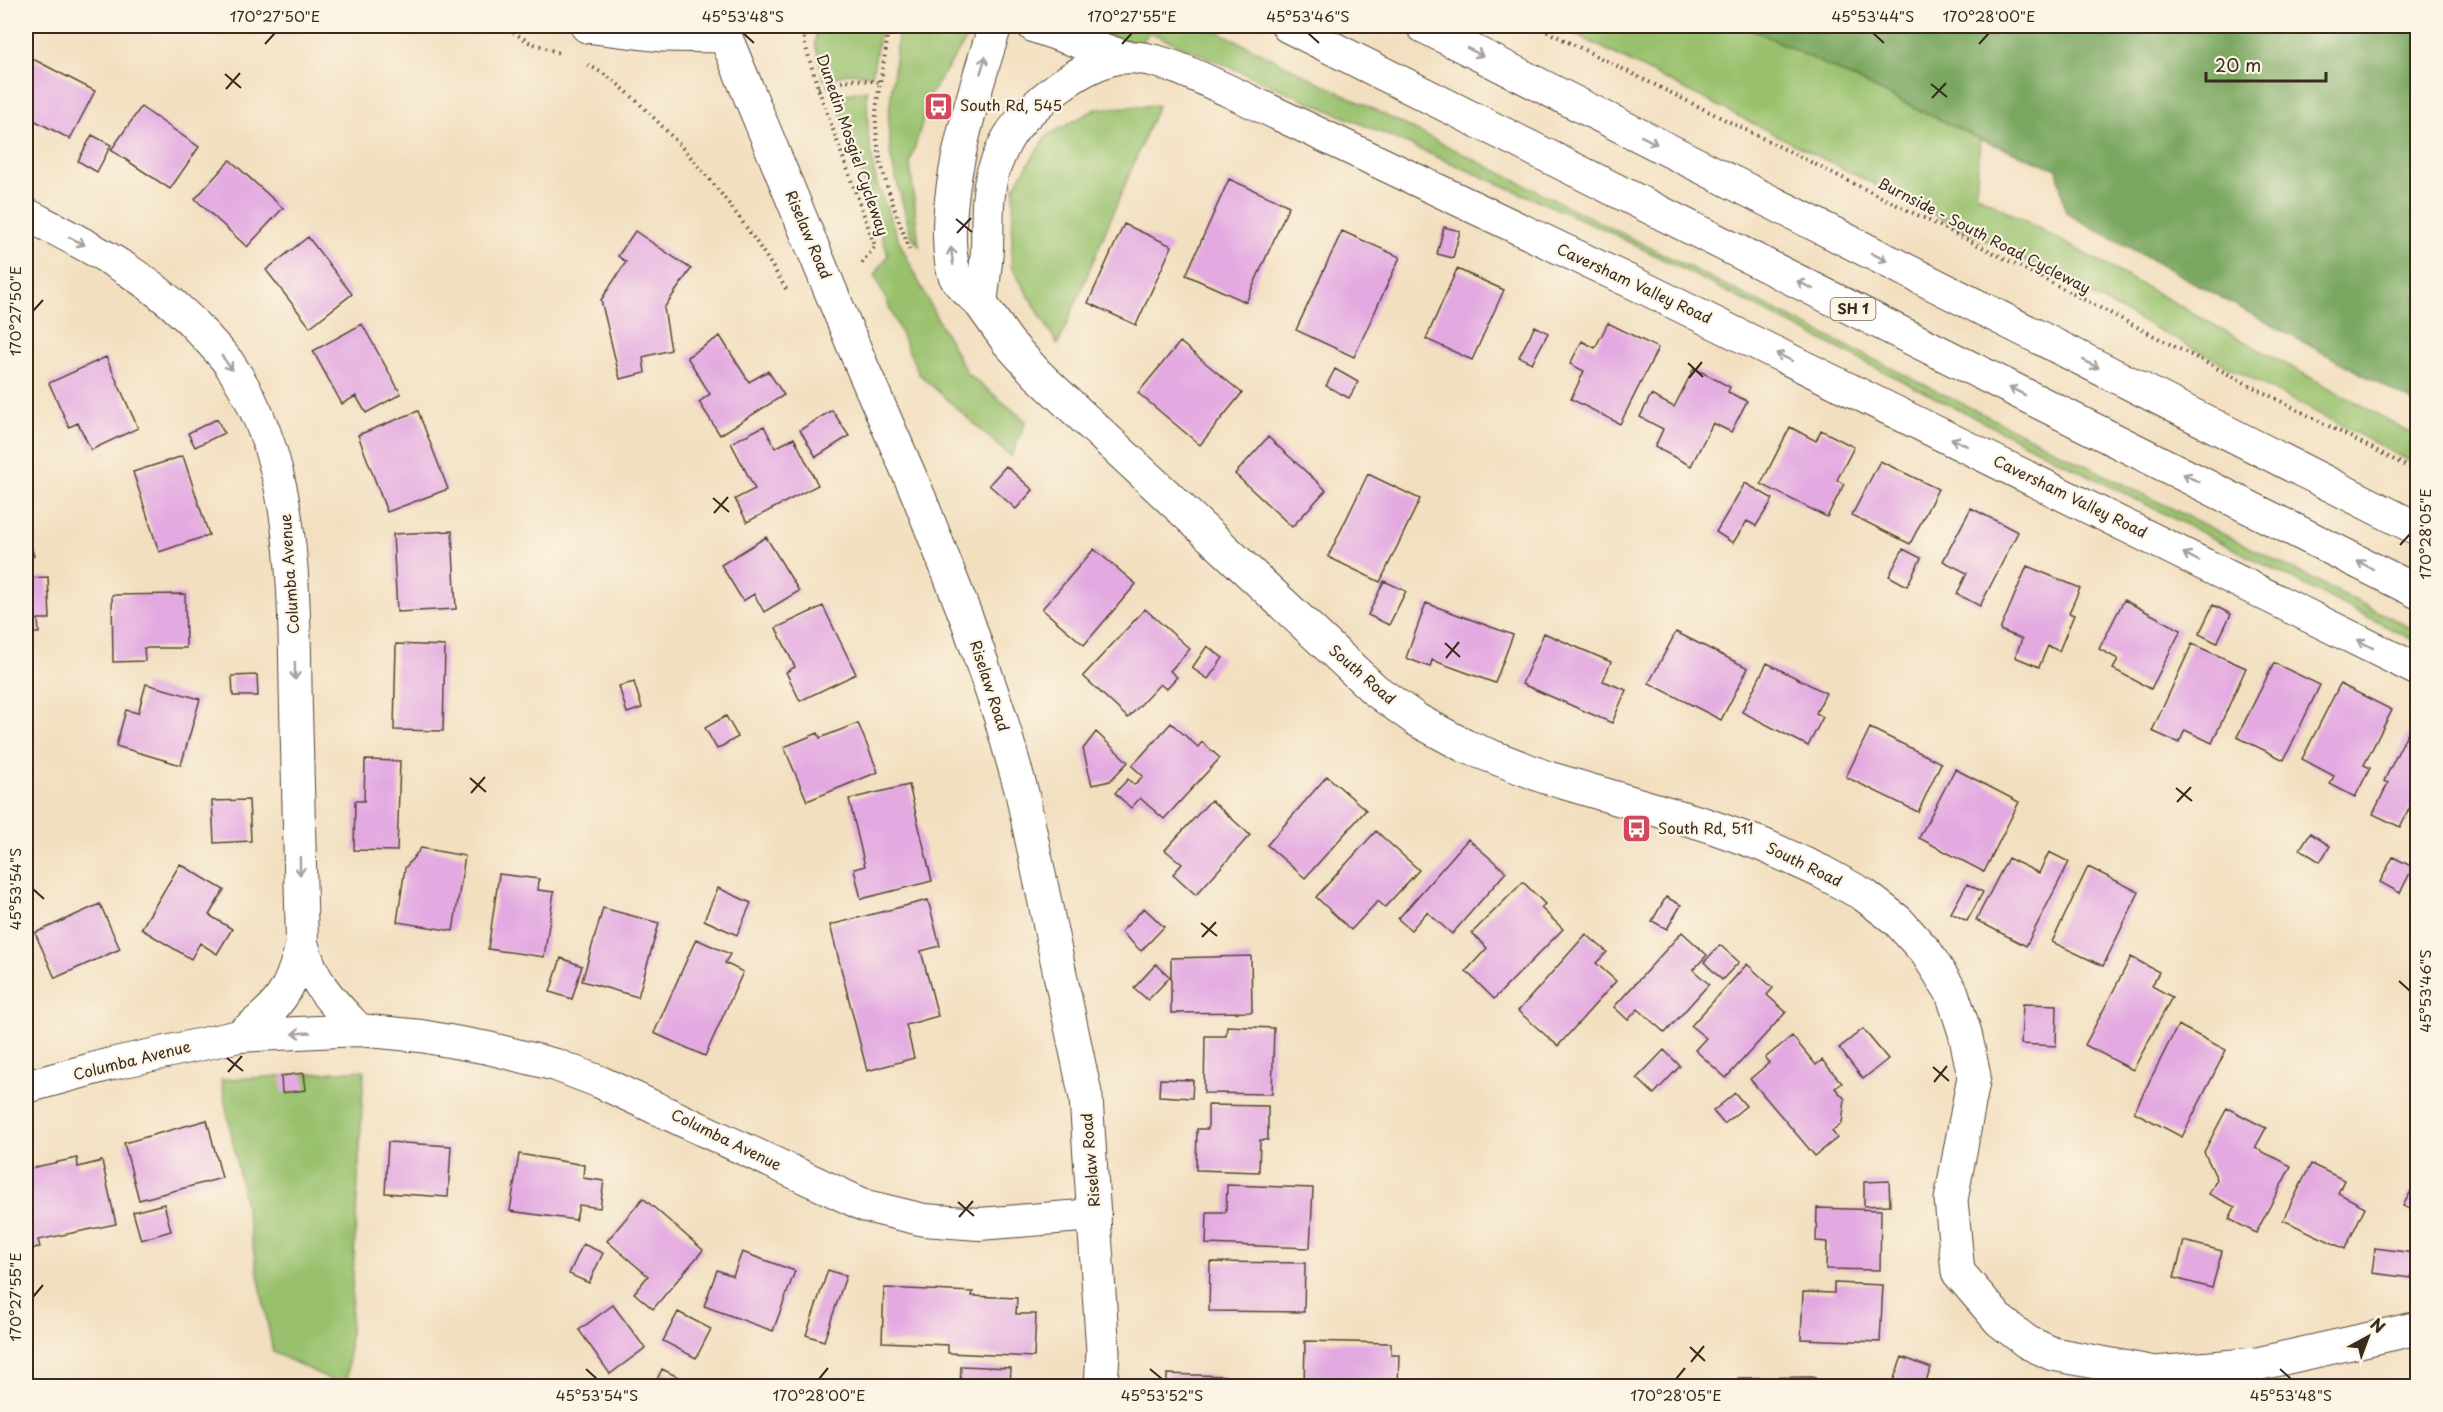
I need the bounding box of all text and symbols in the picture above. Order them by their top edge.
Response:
text: 170°27'50"E [230,4,320,27]
text: 45°53'48"S [702,4,784,27]
text: 170°27'55"E [1087,4,1177,27]
text: 45°53'46"S [1266,4,1350,27]
text: 45°53'44"S [1832,4,1914,27]
text: 170°28'00"E [1943,4,2035,27]
scale bar [2206,45,2326,83]
one-way arrow [1466,46,1483,58]
street label: Dunedin Mosgiel Cycleway [811,50,895,239]
text: 20 m [2215,51,2261,78]
one-way arrow [978,56,989,75]
bus stop icon: South Rd, 545 [923,90,955,122]
place label: South Rd, 545 [960,93,1062,116]
one-way arrow [1640,134,1657,146]
street label: Burnside - South Road Cycleway [1874,171,2095,298]
street label: Riselaw Road [780,186,838,282]
one-way arrow [68,236,86,248]
street label: Caversham Valley Road [1553,237,1716,329]
one-way arrow [946,247,957,267]
one-way arrow [1870,251,1888,263]
text: 170°27'50"E [3,266,26,356]
one-way arrow [1796,278,1814,290]
road number: SH 1 [1830,298,1876,320]
one-way arrow [1776,350,1794,362]
one-way arrow [221,354,233,370]
one-way arrow [2081,358,2099,370]
one-way arrow [2008,384,2026,396]
one-way arrow [1951,436,1969,448]
street label: Caversham Valley Road [1990,448,2152,543]
one-way arrow [2183,472,2200,484]
text: 170°28'05"E [2413,488,2436,580]
street label: Columba Avenue [273,513,304,635]
one-way arrow [2182,550,2200,562]
one-way arrow [2357,559,2375,571]
street label: Riselaw Road [965,637,1016,734]
one-way arrow [2357,637,2375,649]
street label: South Road [1325,638,1401,709]
one-way arrow [290,660,301,680]
bus stop icon: South Rd, 511 [1621,813,1653,845]
place label: South Rd, 511 [1658,816,1753,839]
street label: South Road [1763,835,1846,892]
text: 45°53'54"S [3,848,26,930]
one-way arrow [295,855,306,875]
text: 45°53'46"S [2413,949,2436,1033]
one-way arrow [291,1027,311,1038]
street label: Columba Avenue [70,1034,193,1085]
street label: Columba Avenue [668,1102,786,1175]
street label: Riselaw Road [1074,1112,1105,1208]
text: 170°27'55"E [3,1252,26,1342]
north arrow [2338,1307,2398,1367]
text: N [2366,1312,2391,1338]
text: 45°53'54"S [556,1383,638,1406]
text: 170°28'00"E [773,1383,865,1406]
text: 45°53'52"S [1121,1383,1203,1406]
text: 170°28'05"E [1630,1383,1722,1406]
text: 45°53'48"S [2250,1383,2332,1406]

